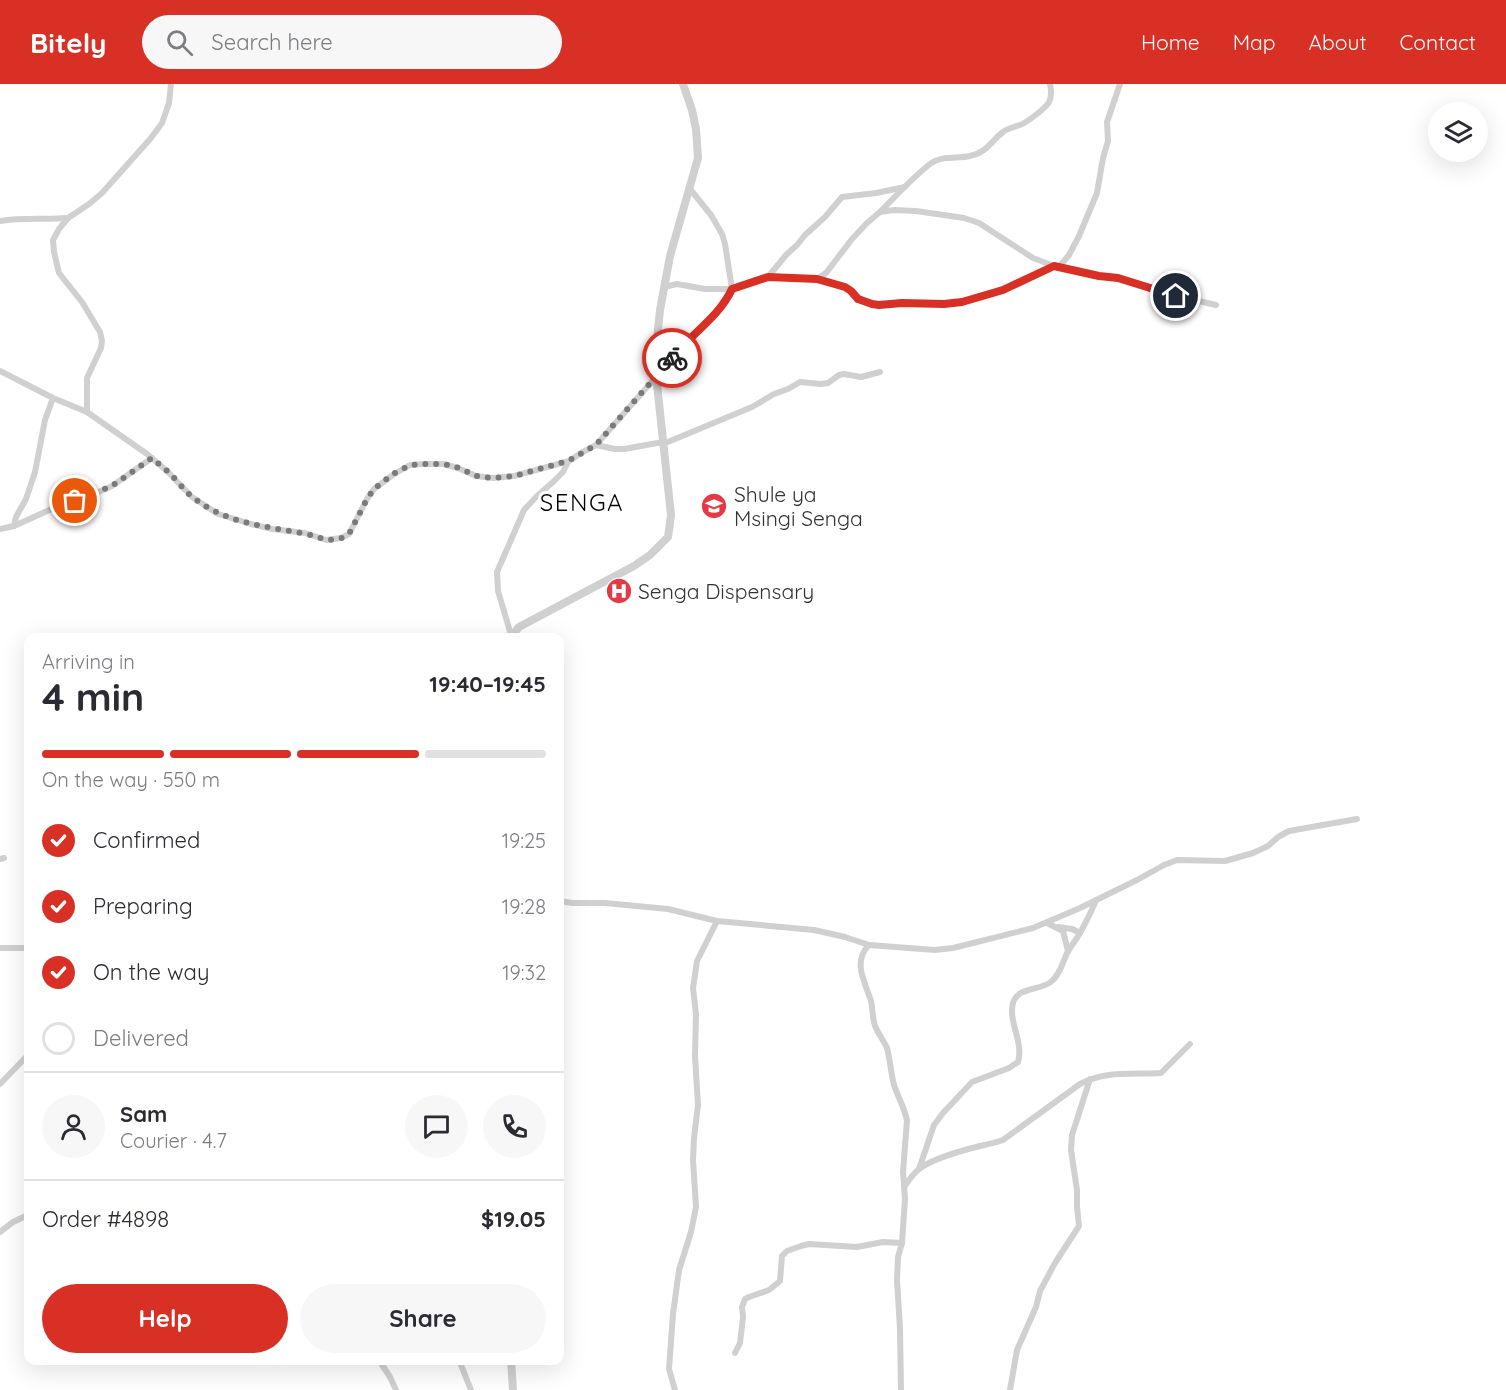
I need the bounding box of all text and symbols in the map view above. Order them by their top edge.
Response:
search box [142,15,562,69]
text: Bitely [30,25,106,60]
icon: search [163,26,196,59]
text: Search here [211,28,333,56]
text: Home [1141,29,1200,55]
text: Map [1233,29,1276,55]
text: About [1309,29,1367,55]
text: Contact [1400,29,1476,55]
map controls [1428,102,1488,162]
button: layers [1428,102,1488,162]
pin [1150,270,1201,321]
icon: home [1159,279,1192,312]
courier [642,328,702,388]
icon: bike [656,342,689,375]
pin [49,475,100,526]
place label: Shule ya Msingi Senga [734,481,863,531]
icon: bag [58,484,91,517]
district label: SENGA [540,487,624,517]
school or university icon: Shule ya Msingi Senga [699,491,729,521]
hospital icon: Senga Dispensary [604,576,634,606]
place label: Senga Dispensary [638,578,814,604]
text: Arriving in [42,649,135,674]
text: 19:40–19:45 [429,670,546,698]
text: 4 min [42,672,144,721]
text: On the way · 550 m [42,767,220,792]
icon: check [42,824,75,857]
text: Confirmed [93,826,200,854]
text: 19:25 [502,828,546,853]
icon: check [42,890,75,923]
text: Preparing [93,892,193,920]
text: 19:28 [502,894,546,919]
icon: check [42,956,75,989]
text: On the way [93,958,209,986]
text: 19:32 [502,960,546,985]
text: Delivered [93,1024,189,1052]
button: person [42,1095,105,1158]
button: chat [405,1095,468,1158]
button: phone [483,1095,546,1158]
text: Sam [120,1100,167,1128]
text: Courier · 4.7 [120,1128,227,1153]
text: Order #4898 [42,1205,169,1233]
text: $19.05 [481,1205,546,1233]
button: Help [42,1284,288,1353]
button: Share [300,1284,546,1353]

